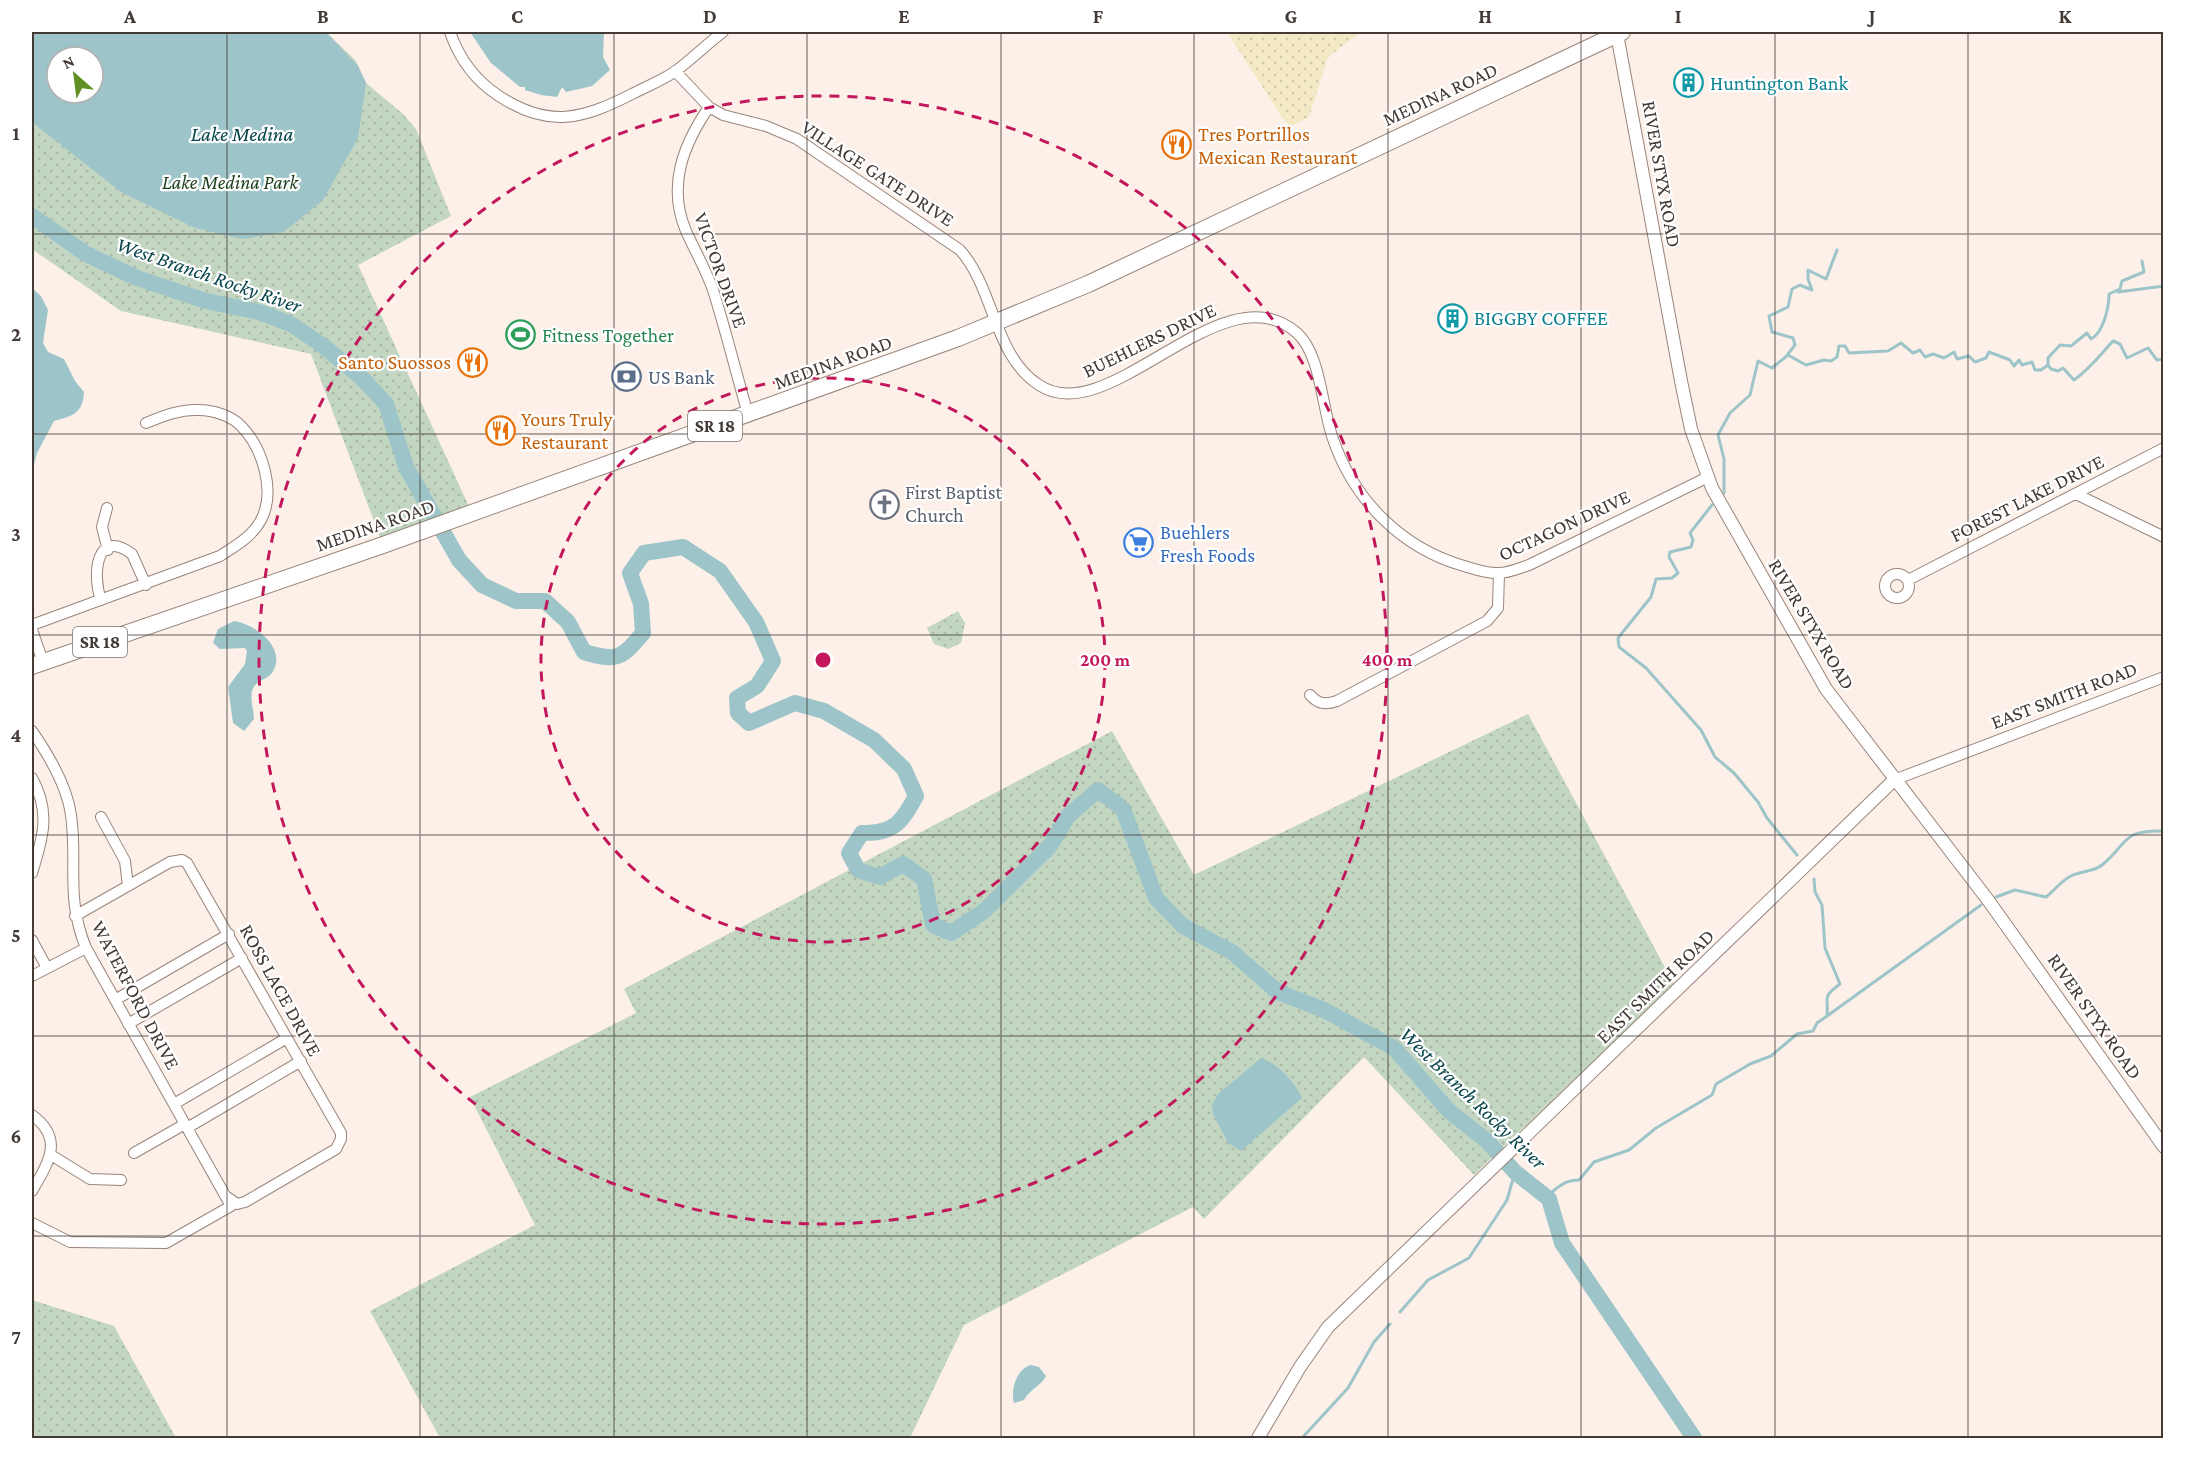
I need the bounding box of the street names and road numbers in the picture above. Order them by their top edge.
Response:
street label: MEDINA ROAD [1379,58,1501,130]
street label: RIVER STYX ROAD [1638,99,1686,249]
street label: VILLAGE GATE DRIVE [798,115,959,231]
street label: VICTOR DRIVE [690,209,752,331]
street label: BUEHLERS DRIVE [1079,298,1219,382]
street label: MEDINA ROAD [771,330,895,394]
road number: SR 18 [688,411,742,441]
street label: FOREST LAKE DRIVE [1947,450,2107,546]
street label: OCTAGON DRIVE [1495,485,1633,565]
street label: MEDINA ROAD [313,494,437,556]
street label: RIVER STYX ROAD [1764,555,1860,693]
road number: SR 18 [73,627,127,657]
street label: EAST SMITH ROAD [1988,657,2140,733]
street label: WATERFORD DRIVE [88,917,185,1073]
street label: ROSS LACE DRIVE [236,920,326,1060]
street label: EAST SMITH ROAD [1592,924,1718,1048]
street label: RIVER STYX ROAD [2043,949,2147,1083]

